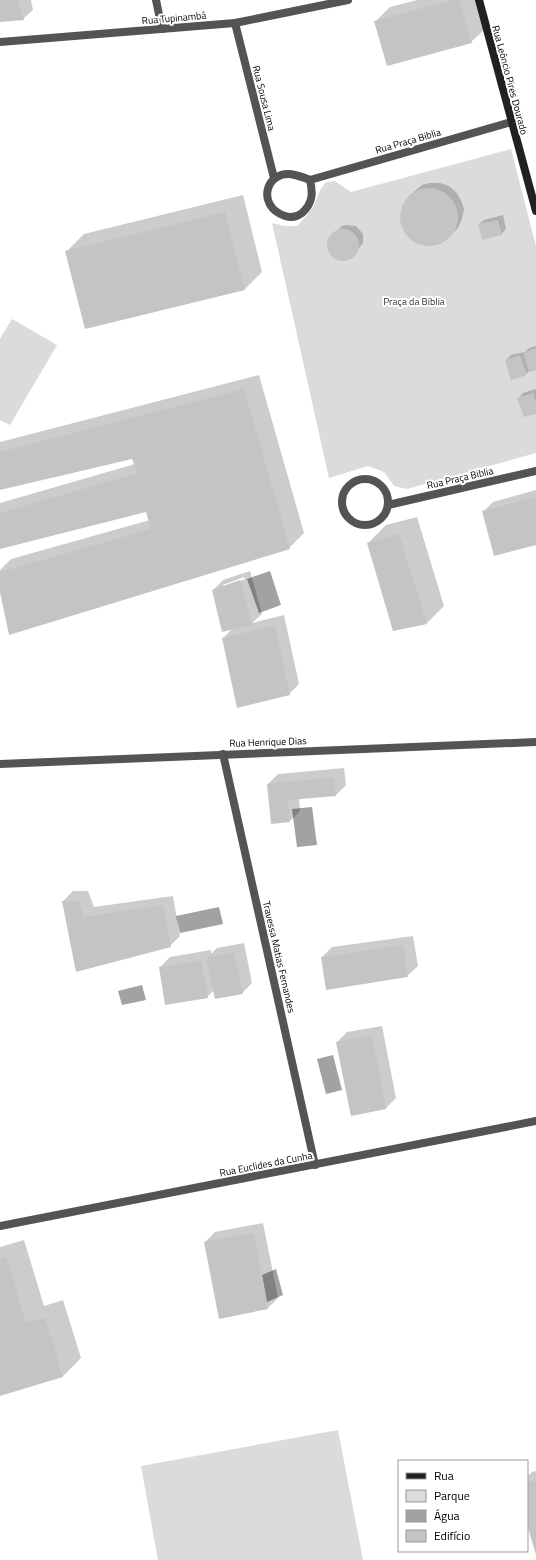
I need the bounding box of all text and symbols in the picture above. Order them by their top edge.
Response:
street label: Rua Tupinambá [141,8,207,28]
street label: Rua Leôncio Pires Dourado [488,24,532,136]
street label: Rua Sousa Lima [249,64,279,132]
street label: Rua Praça Biblia [373,124,443,158]
park label: Praça da Bíblia [383,294,445,309]
street label: Rua Praça Biblia [425,463,495,493]
street label: Rua Henrique Dias [229,733,307,751]
street label: Travessa Matias Fernandes [259,900,299,1015]
street label: Rua Euclides da Cunha [218,1148,314,1180]
legend [398,1460,528,1552]
text: Rua [434,1466,454,1485]
text: Parque [434,1486,470,1505]
text: Água [434,1506,460,1525]
text: Edifício [434,1526,470,1545]

